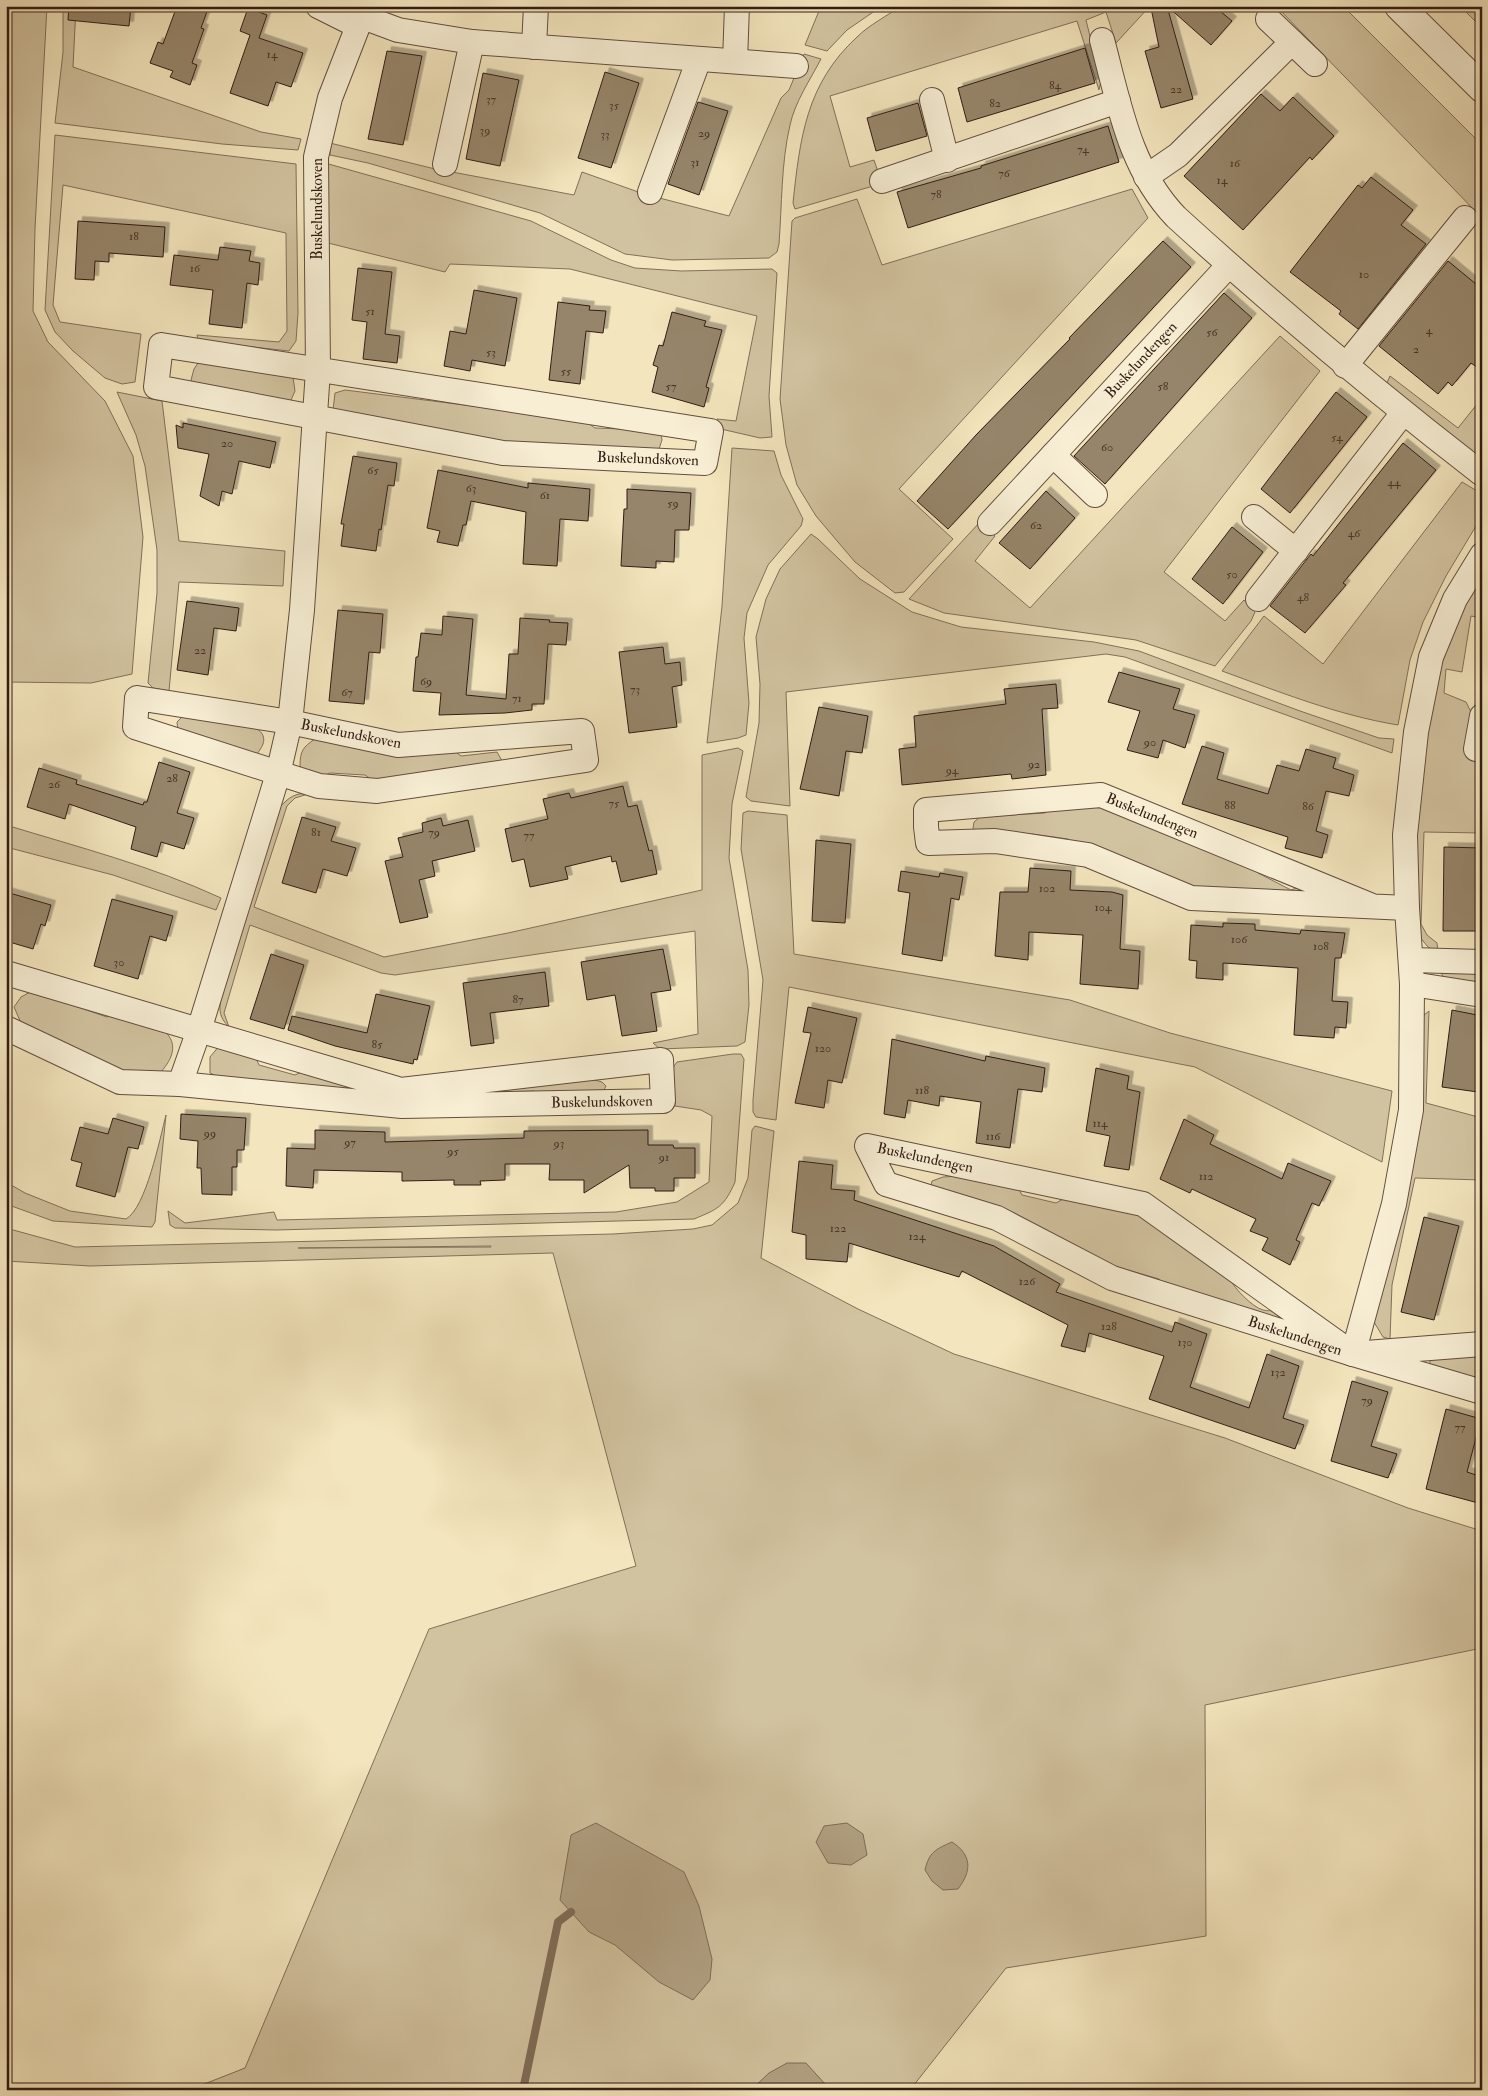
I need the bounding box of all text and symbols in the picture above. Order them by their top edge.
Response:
house number: 14 [267,47,278,62]
house number: 84 [1049,78,1062,93]
house number: 22 [1170,82,1182,97]
house number: 37 [486,92,497,107]
house number: 82 [989,96,1001,111]
house number: 35 [609,98,620,113]
house number: 39 [480,123,490,138]
house number: 29 [698,126,710,141]
house number: 33 [600,127,610,142]
house number: 74 [1077,142,1089,157]
house number: 31 [691,155,699,170]
house number: 16 [1230,156,1241,171]
street label: Buskelundskoven [308,158,327,260]
house number: 76 [998,166,1011,181]
house number: 14 [1217,173,1228,188]
house number: 78 [930,187,942,202]
house number: 18 [129,229,139,244]
house number: 16 [190,261,201,276]
house number: 10 [1359,267,1369,282]
house number: 51 [365,304,375,319]
street label: Buskelundengen [1101,318,1182,402]
house number: 4 [1426,323,1433,338]
house number: 56 [1206,325,1219,340]
house number: 2 [1413,342,1419,357]
house number: 53 [486,345,496,360]
house number: 55 [561,364,572,379]
house number: 57 [666,379,677,394]
house number: 58 [1158,379,1169,394]
house number: 54 [1331,430,1343,445]
house number: 20 [221,436,233,451]
house number: 60 [1101,440,1113,455]
street label: Buskelundskoven [597,448,700,470]
house number: 65 [367,463,379,478]
house number: 44 [1388,475,1401,490]
house number: 63 [466,481,476,496]
house number: 61 [540,488,550,503]
house number: 59 [667,496,679,511]
house number: 62 [1030,518,1042,533]
house number: 46 [1348,526,1361,541]
house number: 50 [1226,567,1238,582]
house number: 48 [1297,590,1309,605]
house number: 22 [194,643,206,658]
house number: 69 [420,674,432,689]
house number: 73 [630,682,640,697]
house number: 67 [341,685,353,700]
house number: 71 [512,691,522,706]
street label: Buskelundskoven [299,715,403,753]
house number: 90 [1143,735,1156,750]
house number: 92 [1027,757,1040,772]
house number: 94 [945,763,959,778]
house number: 28 [166,771,178,786]
house number: 26 [48,777,61,792]
street label: Buskelundengen [1103,789,1201,843]
house number: 75 [609,796,620,811]
house number: 88 [1224,798,1236,813]
house number: 86 [1302,799,1315,814]
house number: 81 [311,825,321,840]
house number: 79 [428,825,440,840]
house number: 77 [523,828,535,843]
house number: 102 [1039,881,1055,896]
house number: 104 [1095,900,1112,915]
house number: 106 [1231,932,1248,947]
house number: 108 [1313,939,1329,954]
house number: 30 [114,955,124,970]
house number: 87 [512,992,524,1007]
house number: 85 [372,1037,383,1052]
house number: 120 [815,1041,831,1056]
house number: 118 [915,1083,929,1098]
street label: Buskelundskoven [551,1092,653,1112]
house number: 114 [1092,1116,1108,1131]
house number: 99 [203,1126,216,1141]
house number: 116 [986,1129,1001,1144]
house number: 97 [343,1135,356,1150]
house number: 93 [553,1136,564,1151]
street label: Buskelundengen [875,1139,975,1178]
house number: 95 [446,1144,459,1159]
house number: 91 [658,1150,669,1165]
house number: 112 [1199,1169,1213,1184]
house number: 122 [830,1221,846,1236]
house number: 124 [909,1229,926,1244]
house number: 126 [1019,1274,1036,1289]
street label: Buskelundengen [1245,1312,1345,1360]
house number: 128 [1101,1319,1117,1334]
house number: 130 [1177,1335,1193,1350]
house number: 132 [1271,1365,1285,1380]
house number: 79 [1361,1393,1373,1408]
house number: 77 [1454,1420,1466,1435]

